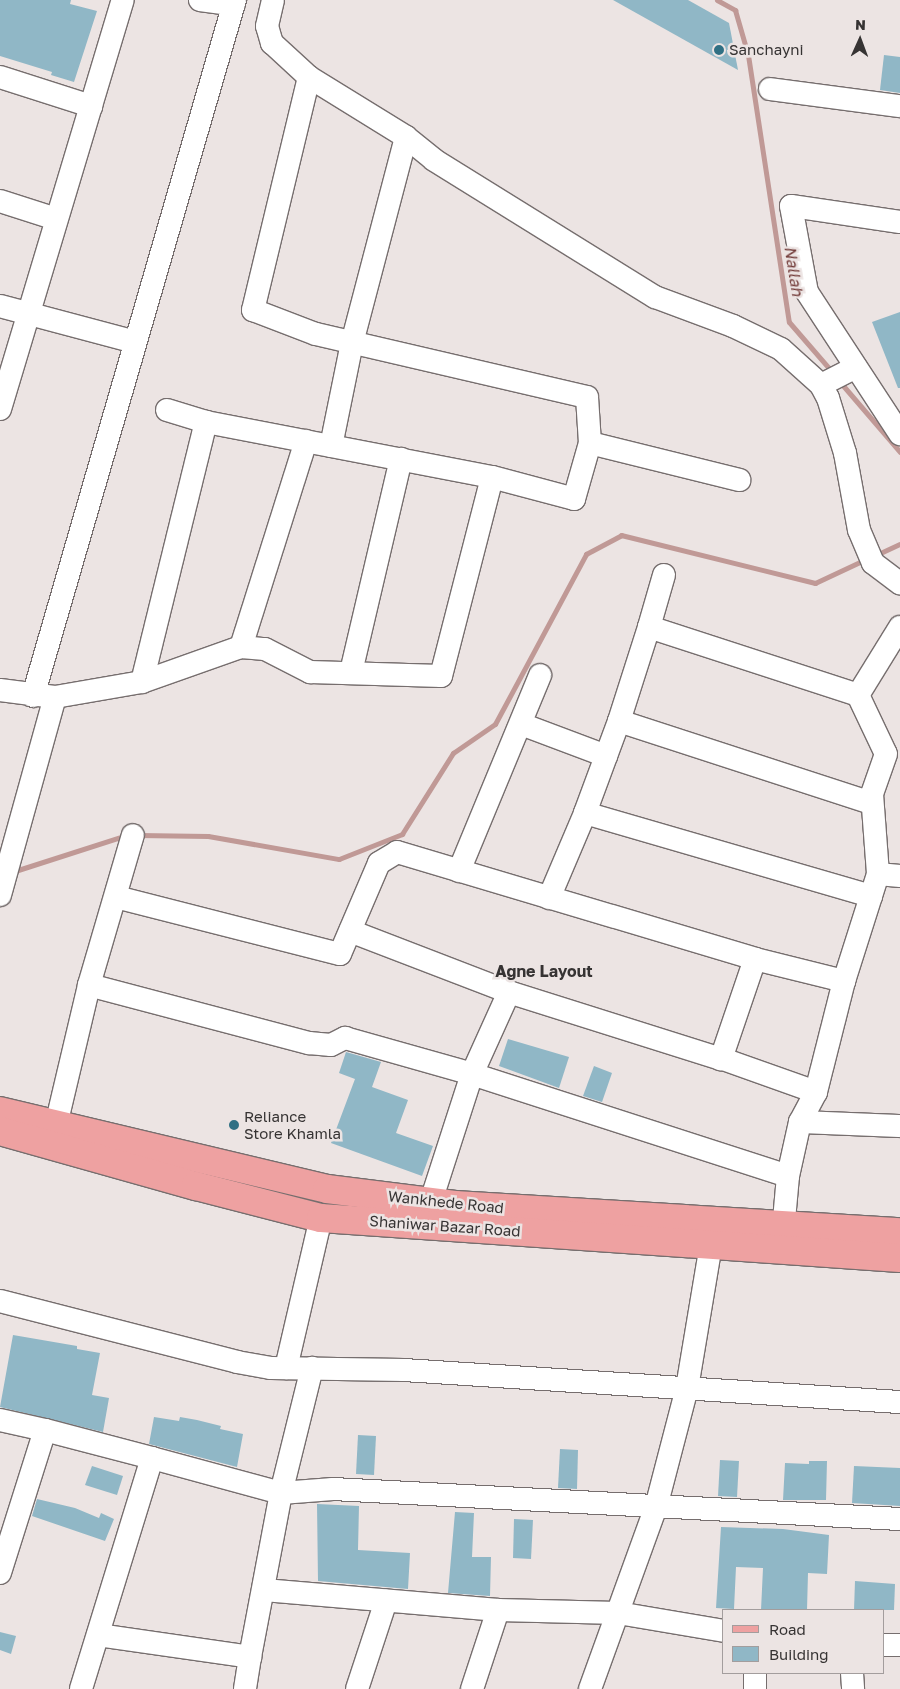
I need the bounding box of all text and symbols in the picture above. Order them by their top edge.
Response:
north arrow [835,15,885,65]
text: N [855,16,866,33]
place label: Sanchayni [729,41,804,59]
marker: Sanchayni [713,44,725,56]
water label: Nallah [781,245,807,297]
district label: Agne Layout [495,961,593,981]
place label: Reliance Store Khamla [244,1107,341,1142]
marker: Reliance Store Khamla [228,1119,240,1131]
street label: Wankhede Road [387,1187,505,1217]
street label: Shaniwar Bazar Road [369,1212,521,1240]
legend [722,1609,885,1674]
text: Road [769,1620,806,1638]
text: Building [769,1645,829,1663]

